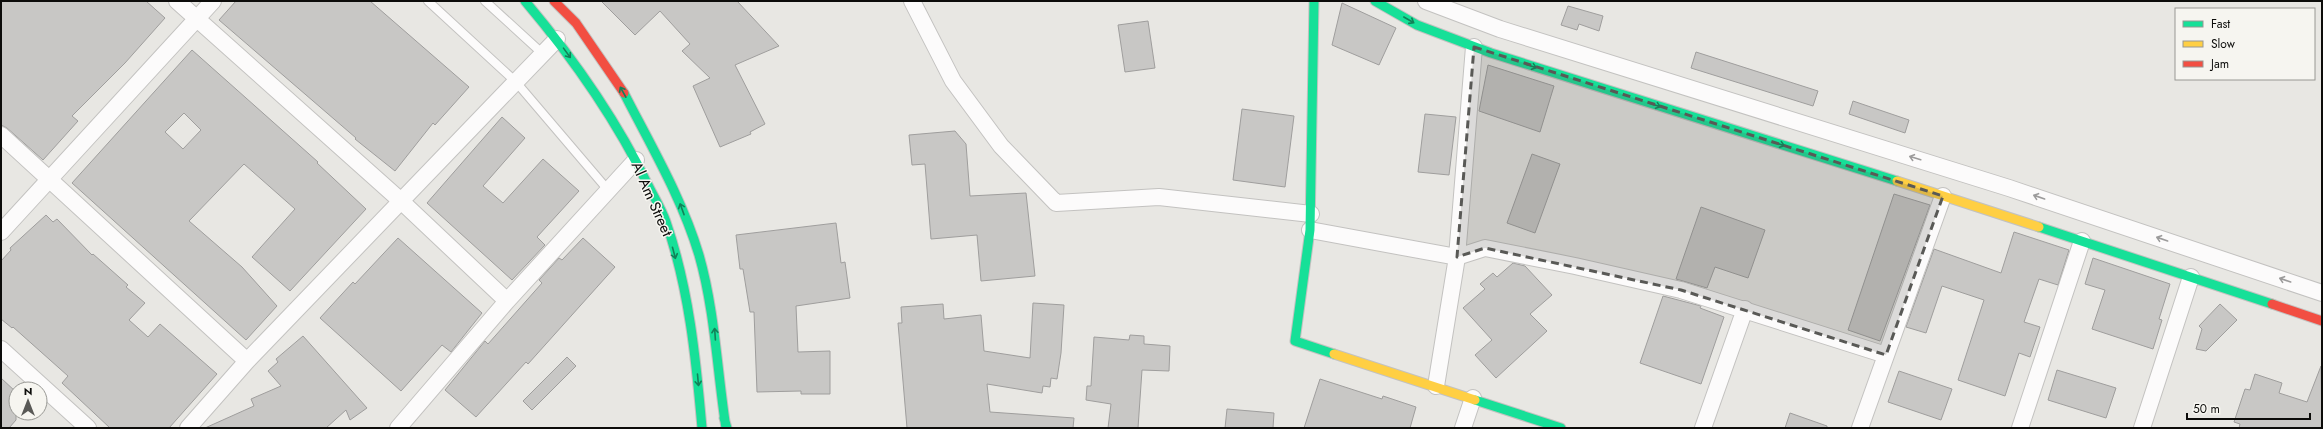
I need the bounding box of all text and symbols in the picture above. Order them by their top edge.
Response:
legend [2175,8,2315,80]
text: Fast [2211,15,2230,33]
one-way arrow [1403,17,1415,25]
text: Slow [2211,35,2236,53]
one-way arrow [563,47,571,58]
text: Jam [2209,55,2229,73]
one-way arrow [1524,62,1536,70]
one-way arrow [619,87,627,99]
one-way arrow [1648,102,1661,109]
one-way arrow [1772,141,1785,148]
one-way arrow [1908,154,1921,161]
street label: Al Am Street [626,158,678,240]
one-way arrow [2033,193,2045,201]
one-way arrow [677,203,685,215]
one-way arrow [2155,235,2168,242]
one-way arrow [670,246,678,259]
one-way arrow [2279,276,2292,283]
one-way arrow [711,328,718,341]
one-way arrow [694,373,701,386]
north arrow [8,381,48,421]
text: N [24,383,32,399]
scale bar [2187,395,2310,421]
text: 50 m [2193,400,2220,418]

